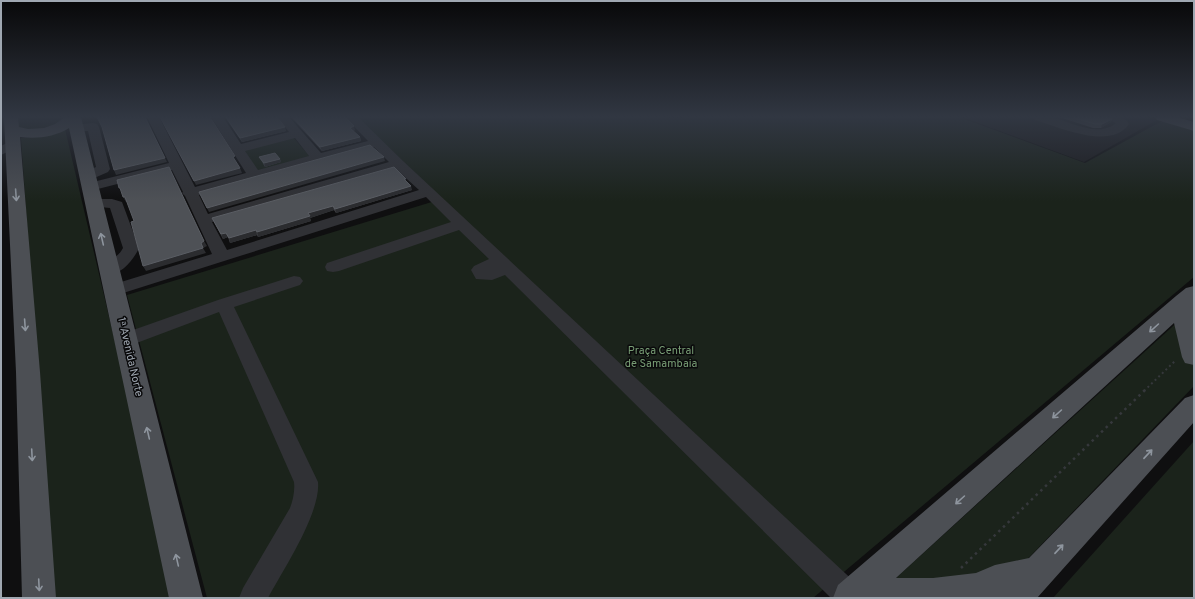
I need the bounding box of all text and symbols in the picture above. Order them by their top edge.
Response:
one-way arrow [12,188,19,201]
one-way arrow [97,233,105,246]
street label: 1ᵃ Avenida Norte [114,316,146,398]
one-way arrow [21,318,28,331]
one-way arrow [1150,323,1160,332]
park label: Praça Central de Samambaia [625,344,697,371]
one-way arrow [1052,410,1062,419]
one-way arrow [143,427,151,440]
one-way arrow [29,448,36,461]
one-way arrow [1143,449,1153,459]
one-way arrow [955,496,965,505]
one-way arrow [1055,544,1064,554]
one-way arrow [173,554,181,567]
one-way arrow [35,578,42,591]

